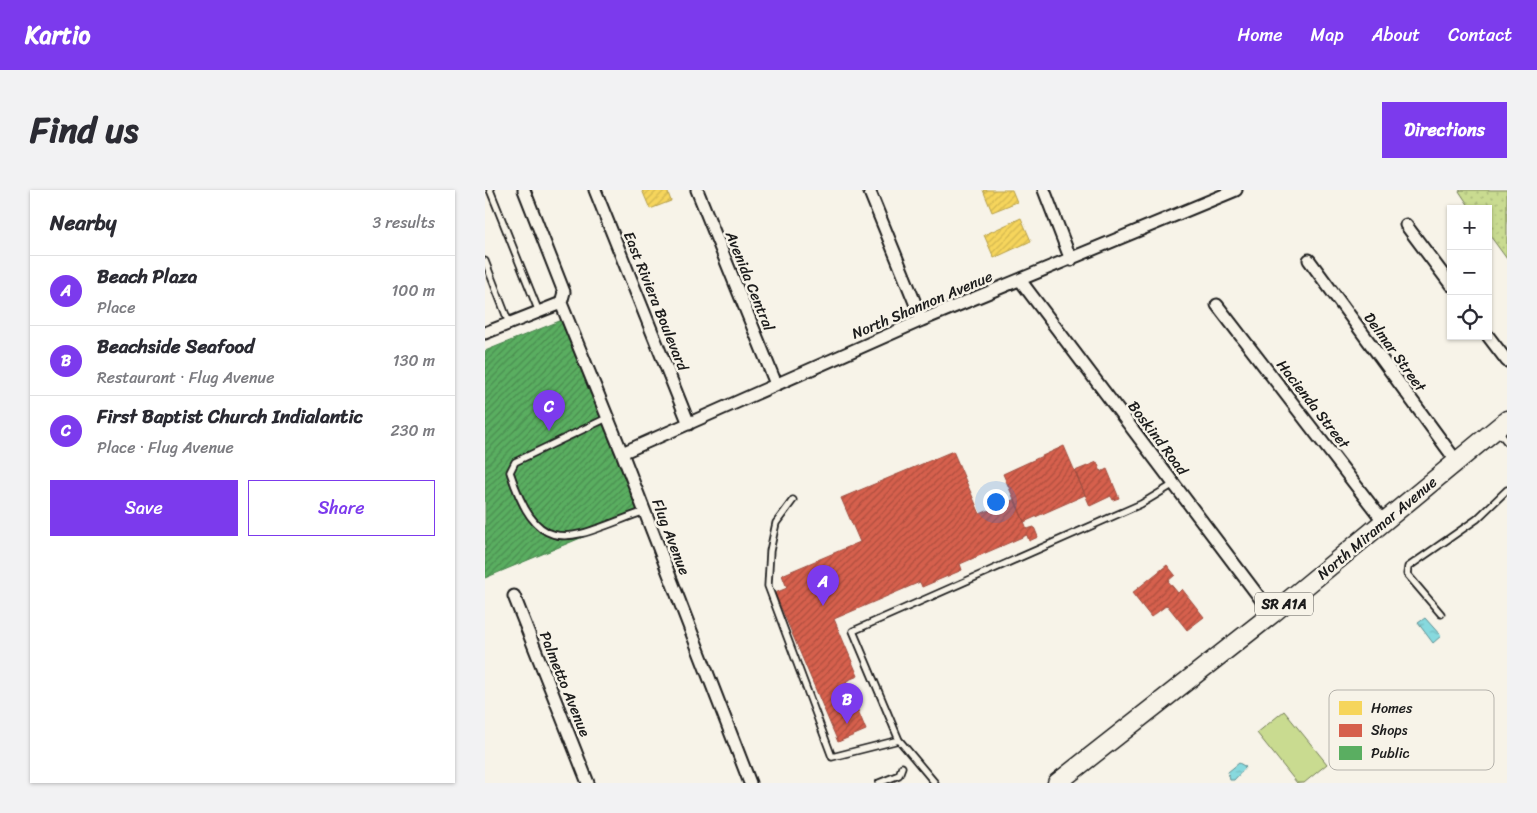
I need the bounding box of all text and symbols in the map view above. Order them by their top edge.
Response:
text: Kartio [25,14,90,56]
text: Home [1238,19,1283,51]
text: Map [1311,19,1344,51]
text: About [1372,19,1420,51]
text: Contact [1448,19,1512,51]
text: Find us [30,99,138,161]
button: Directions [1382,102,1507,158]
text: Nearby [50,204,116,242]
map controls [1447,205,1492,340]
button: + [1447,205,1492,250]
text: 3 results [372,208,435,237]
street label: Avenida Central [718,226,782,336]
street label: East Riviera Boulevard [616,227,696,376]
button: − [1447,250,1492,295]
text: Beach Plaza [97,260,197,293]
street label: North Shannon Avenue [847,263,997,346]
text: A [61,276,71,305]
text: 100 m [391,276,435,305]
text: Place [97,293,136,322]
button: locate [1447,295,1492,340]
street label: Delmar Street [1357,307,1433,398]
text: Beachside Seafood [97,330,254,363]
text: B [61,346,71,375]
text: 130 m [393,346,435,375]
street label: Hacienda Street [1270,354,1357,455]
text: Restaurant · Flug Avenue [97,363,274,392]
pin: C [533,390,565,431]
street label: Boskind Road [1121,395,1196,482]
text: First Baptist Church Indialantic [97,400,363,433]
text: C [61,416,71,445]
text: 230 m [390,416,435,445]
text: Place · Flug Avenue [97,433,234,462]
street label: North Miramar Avenue [1311,469,1443,586]
button: Save [50,480,238,536]
button: Share [248,480,435,536]
your location [983,489,1009,515]
street label: Flug Avenue [644,495,698,579]
pin: A [807,565,839,606]
road number: SR A1A [1255,592,1313,616]
street label: Palmetto Avenue [532,627,598,741]
pin: B [831,683,863,724]
legend [1329,690,1494,770]
text: Homes [1371,696,1413,721]
text: Shops [1371,718,1408,743]
text: Public [1371,741,1410,766]

